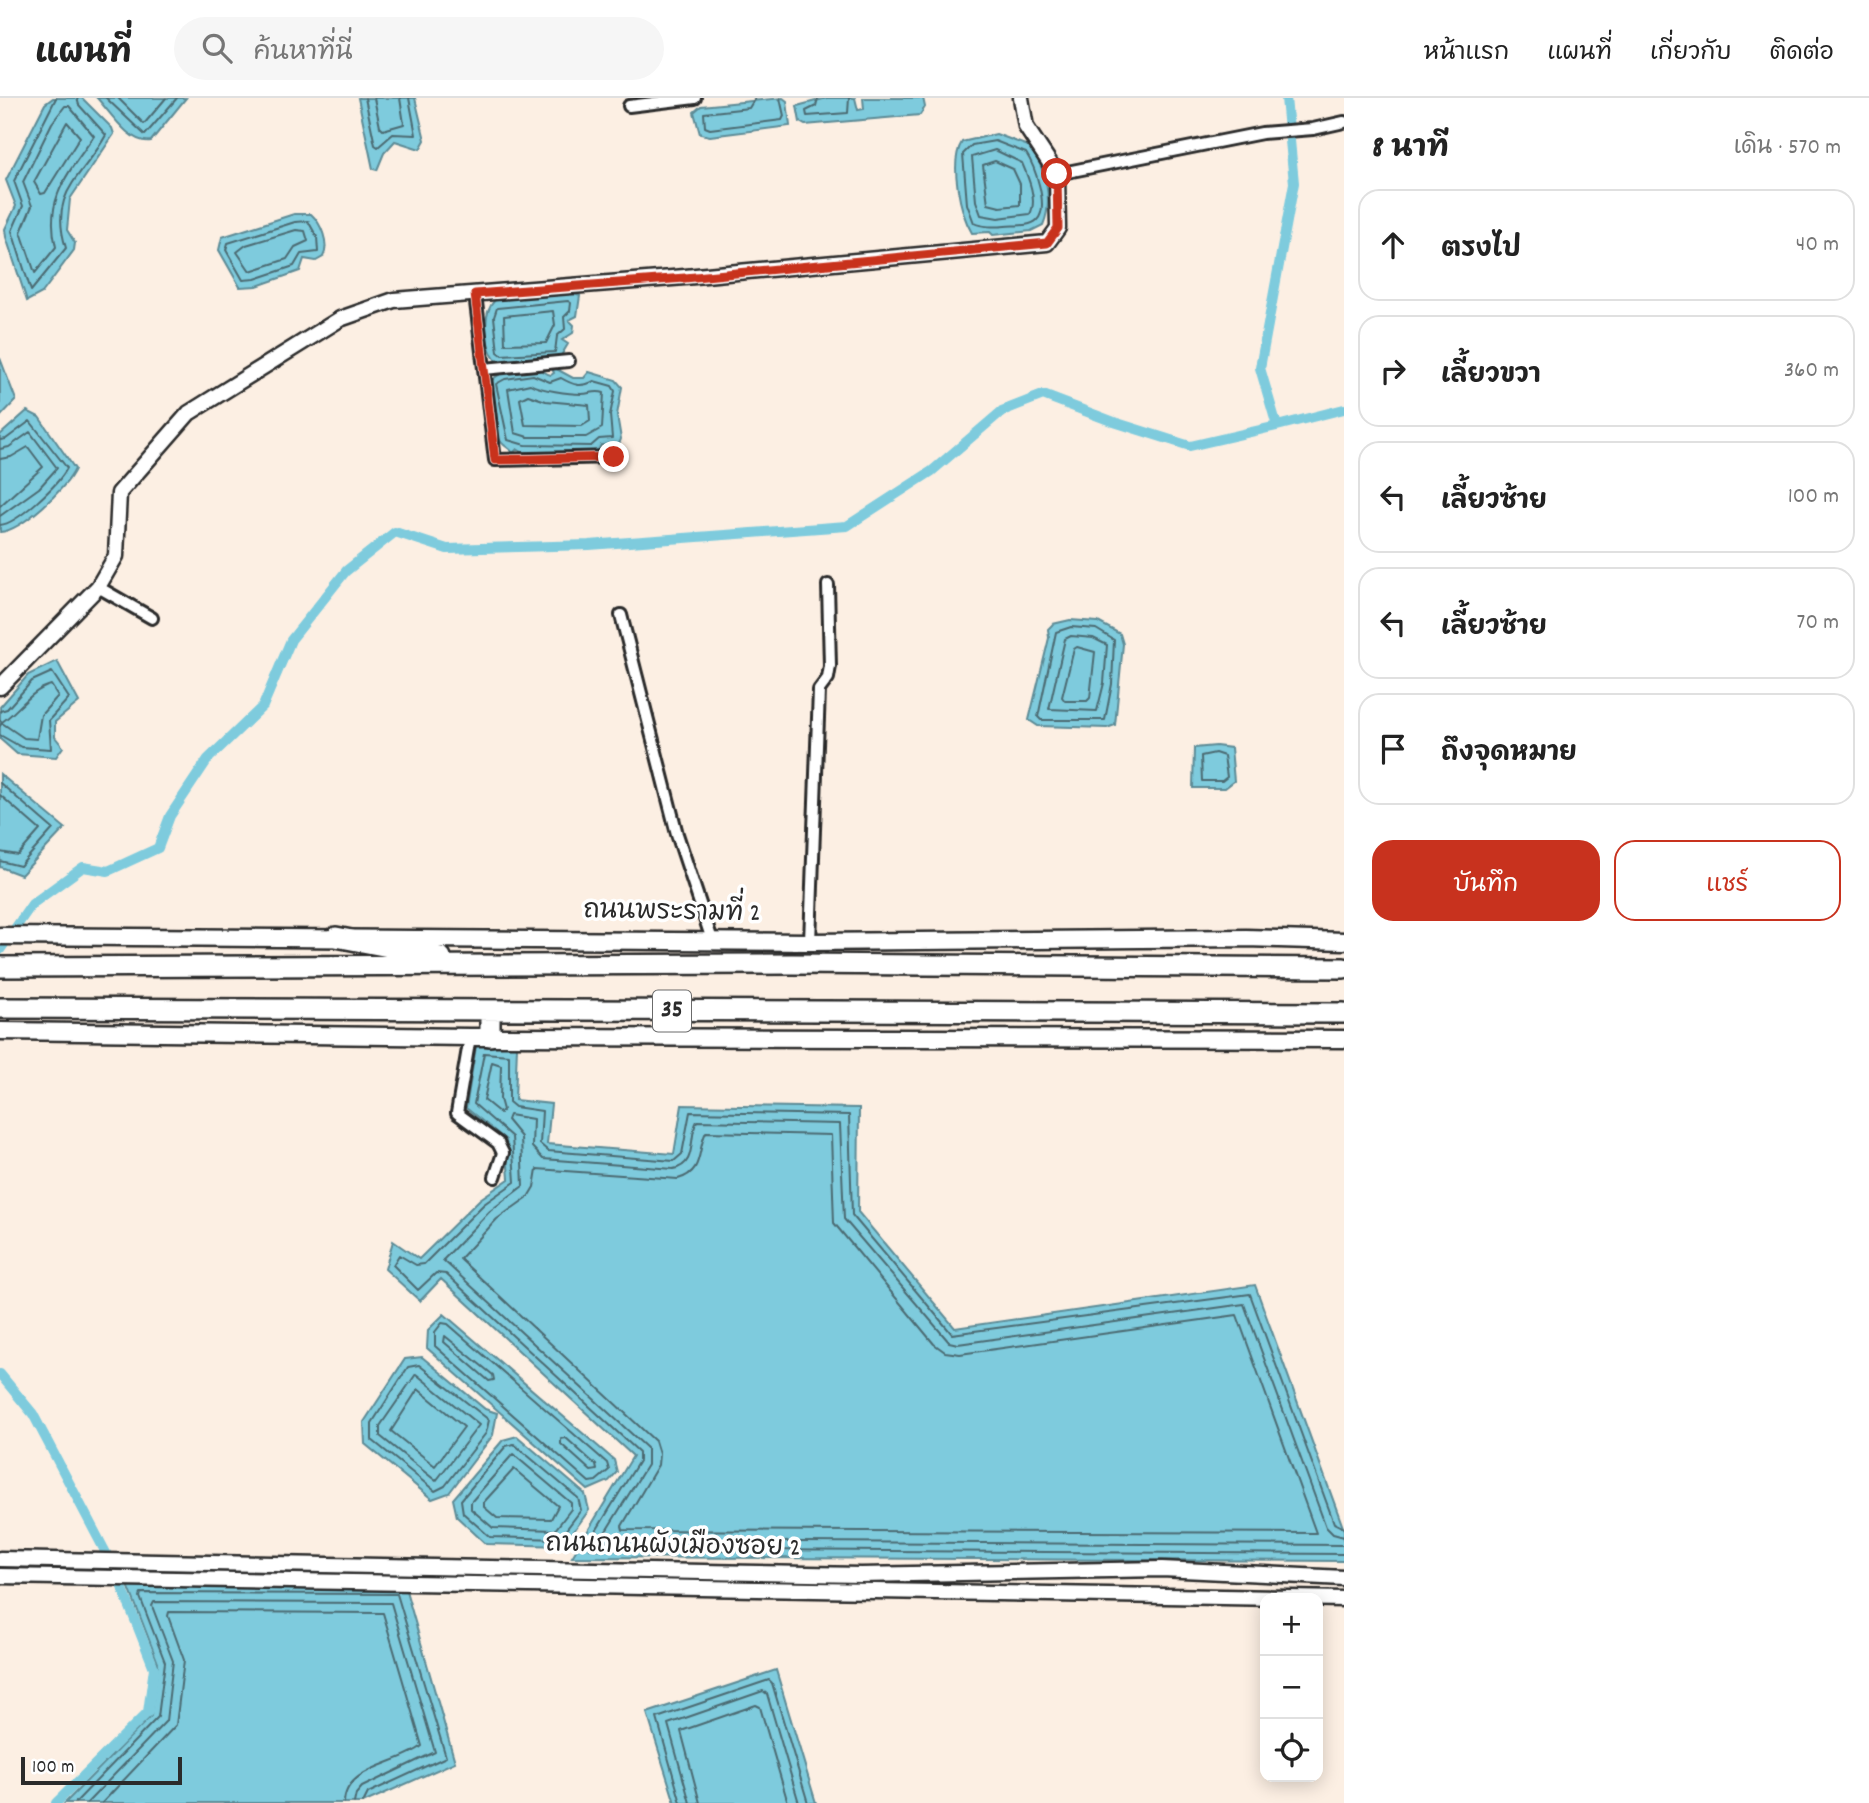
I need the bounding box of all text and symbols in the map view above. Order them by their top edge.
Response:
search box [174,17,664,80]
icon: search [198,29,236,67]
text: แผนที่ [35,32,132,79]
text: ค้นหาที่นี่ [254,35,353,72]
text: หน้าแรก [1424,37,1509,71]
text: แผนที่ [1547,37,1612,71]
text: เกี่ยวกับ [1650,37,1732,71]
text: ติดต่อ [1770,37,1834,71]
text: 8 นาที [1372,129,1449,172]
text: เดิน · 570 m [1734,132,1841,165]
route start [1041,158,1072,189]
icon: ahead [1374,226,1412,264]
text: 40 m [1796,229,1839,262]
text: ตรงไป [1441,232,1521,269]
icon: right [1374,352,1412,390]
text: 360 m [1784,355,1839,388]
text: เลี้ยวขวา [1441,358,1541,395]
route end [598,441,629,472]
icon: left [1374,478,1412,516]
text: 100 m [1788,481,1839,514]
text: เลี้ยวซ้าย [1441,484,1547,521]
icon: left [1374,604,1412,642]
text: 70 m [1797,607,1839,640]
text: เลี้ยวซ้าย [1441,610,1547,647]
icon: arrive [1374,730,1412,768]
text: ถึงจุดหมาย [1441,736,1577,773]
button: บันทึก [1372,840,1600,921]
button: แชร์ [1614,840,1841,921]
street label: ถนนพระรามที่ 2 [583,884,761,933]
road number: 35 [653,990,691,1031]
street label: ถนนถนนผังเมืองซอย 2 [545,1525,801,1568]
map controls [1260,1593,1323,1782]
button: + [1260,1593,1323,1656]
button: − [1260,1656,1323,1719]
button: locate [1260,1719,1323,1782]
scale bar [21,1754,182,1786]
text: 100 m [32,1755,74,1782]

